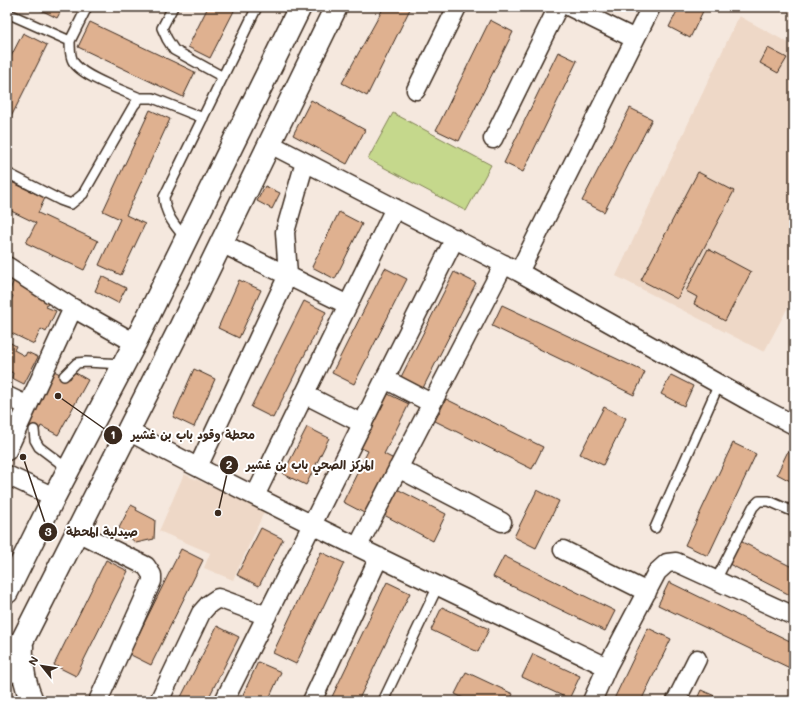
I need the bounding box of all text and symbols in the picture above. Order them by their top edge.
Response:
callout: محطة وقود باب بن غشير [103,423,263,447]
text: 1 [110,426,116,442]
text: محطة وقود باب بن غشير [130,426,255,443]
callout: المركز الصحي باب بن غشير [219,453,382,477]
text: 2 [226,456,233,472]
text: المركز الصحي باب بن غشير [245,456,374,476]
callout: صيدلية المحطة [38,520,146,544]
text: 3 [44,523,52,539]
text: صيدلية المحطة [66,523,138,539]
north arrow [22,646,62,686]
text: N [24,653,41,668]

